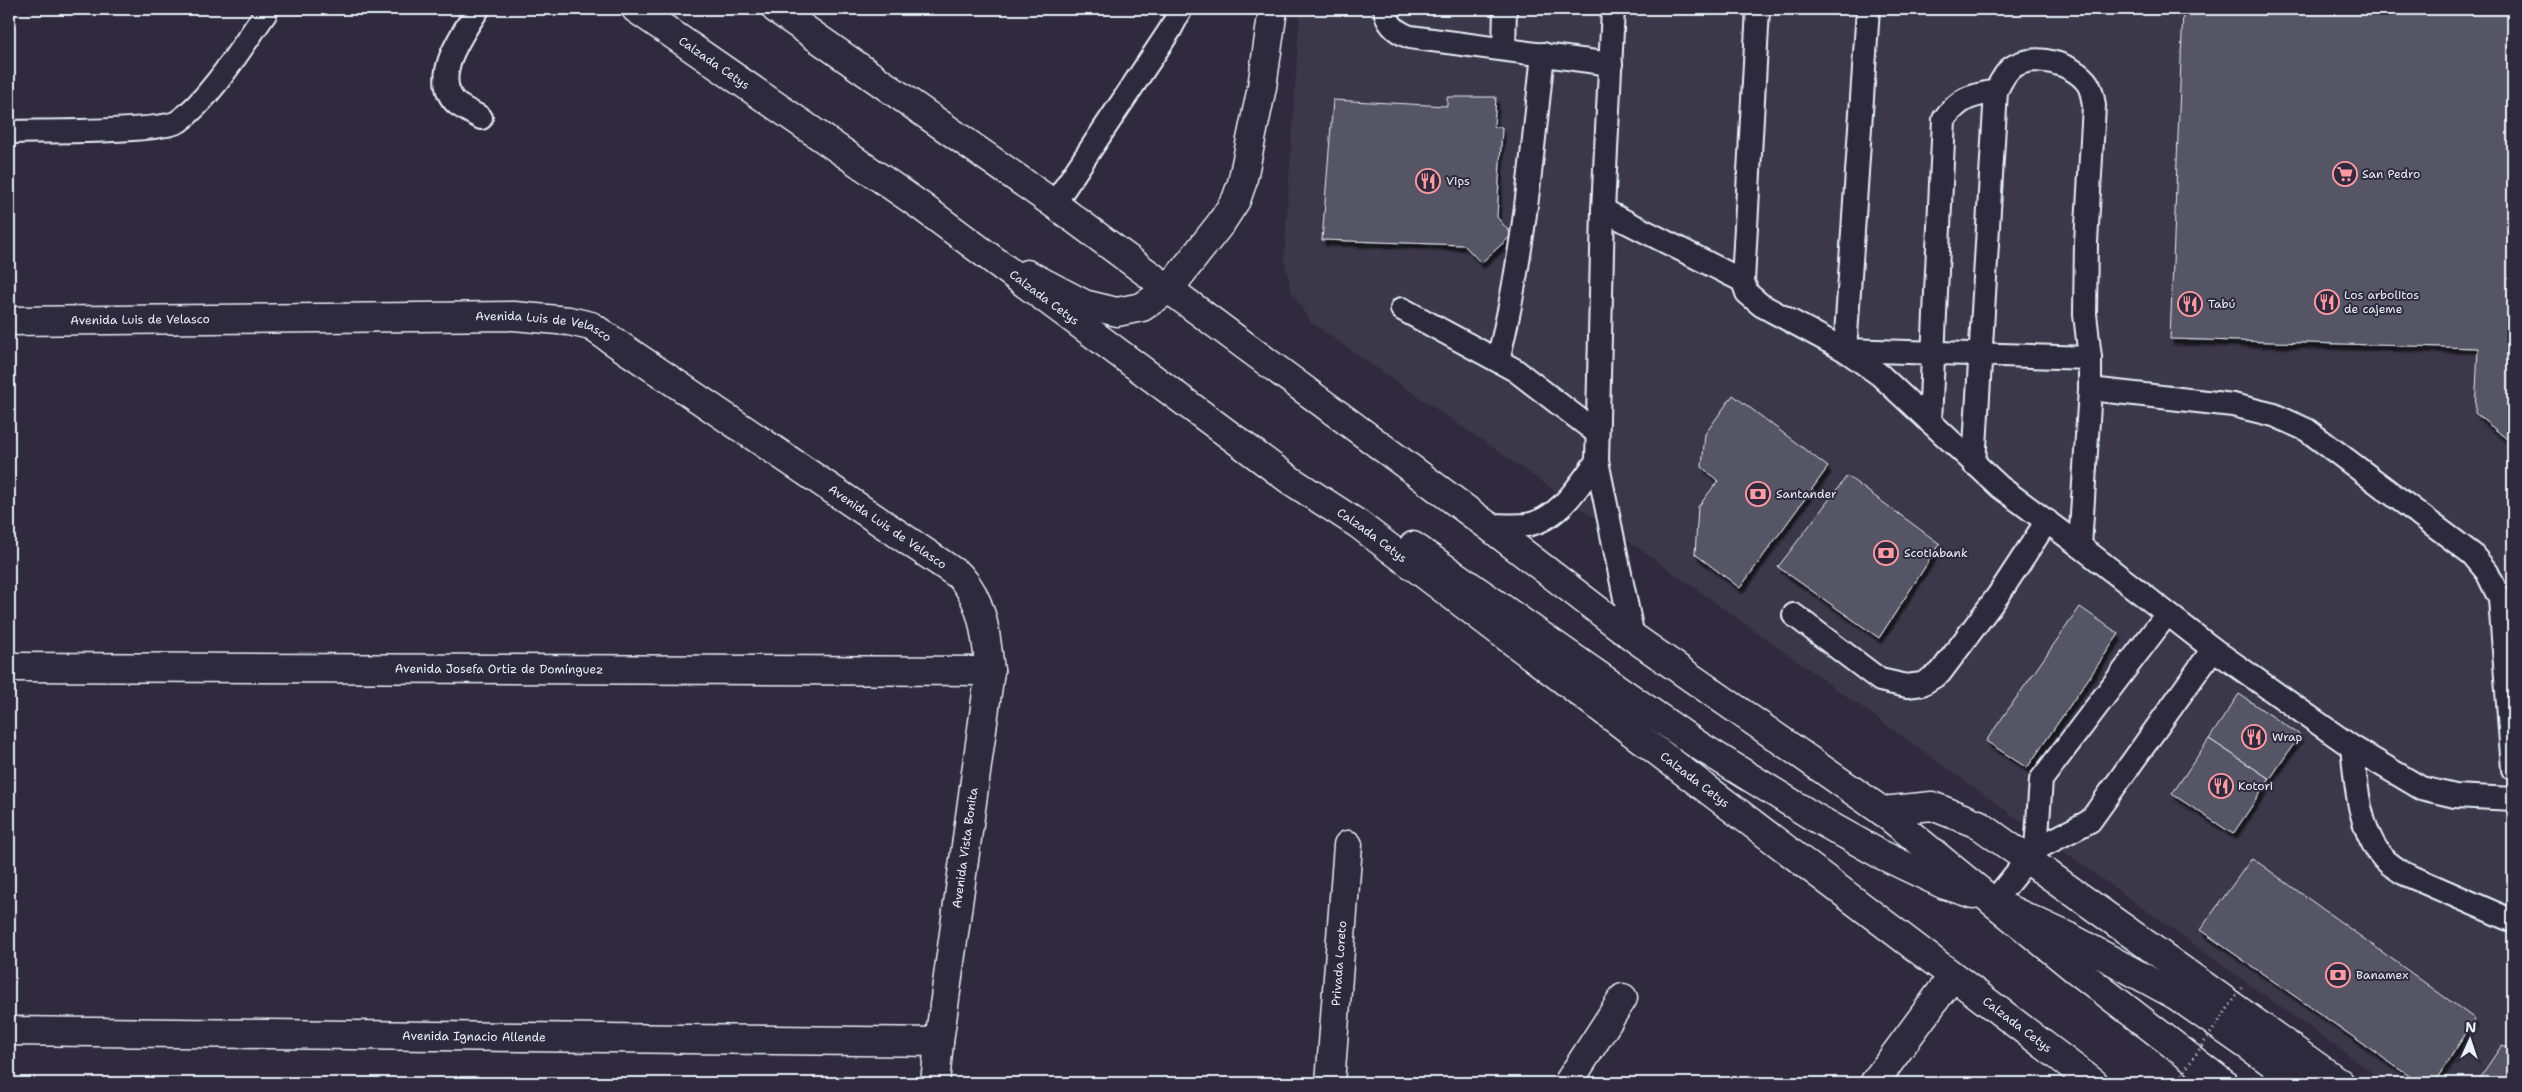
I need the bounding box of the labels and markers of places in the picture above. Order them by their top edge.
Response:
supermarket icon: San Pedro [2332,161,2358,187]
place label: San Pedro [2362,166,2420,182]
restaurant icon: Vips [1415,168,1441,194]
place label: Vips [1446,173,1470,189]
place label: Los arbolitos de cajeme [2344,287,2419,317]
restaurant icon: Los arbolitos de cajeme [2314,289,2340,315]
restaurant icon: Tabú [2177,291,2203,317]
place label: Tabú [2208,296,2235,312]
bank icon: Santander [1745,481,1771,507]
place label: Santander [1776,486,1837,502]
bank icon: Scotiabank [1873,540,1899,566]
place label: Scotiabank [1904,545,1968,561]
restaurant icon: Wrap [2241,724,2267,750]
place label: Wrap [2272,729,2303,745]
restaurant icon: Kotori [2208,773,2234,799]
place label: Kotori [2238,778,2273,794]
bank icon: Banamex [2325,962,2351,988]
place label: Banamex [2356,967,2409,983]

